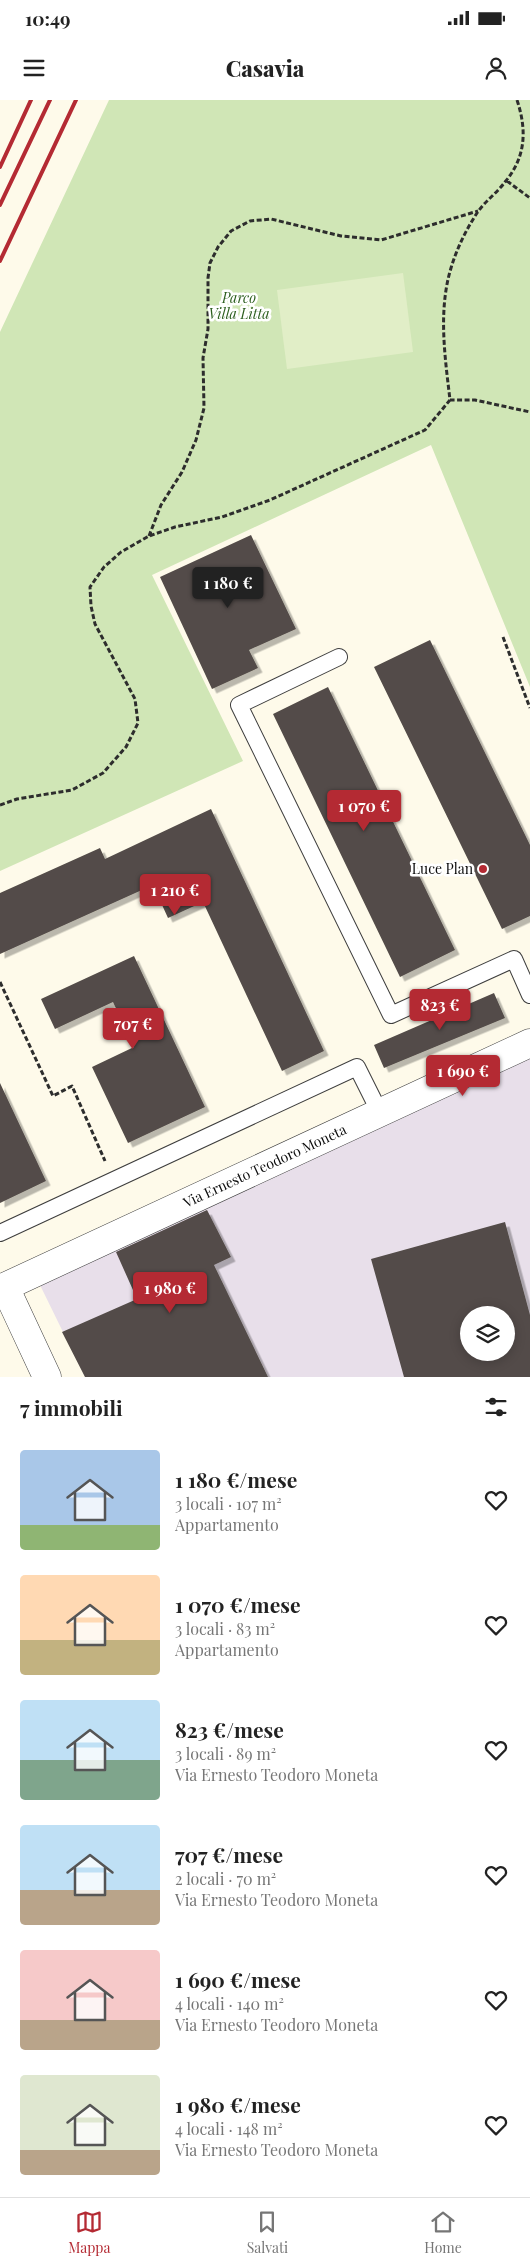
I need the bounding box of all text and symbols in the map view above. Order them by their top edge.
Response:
text: 10:49 [25,5,71,31]
text: Casavia [226,53,304,83]
icon: menu [20,54,48,82]
icon: person [482,54,510,82]
park label: Parco Villa Litta [208,288,270,323]
pin: 1 180 € [182,566,274,609]
text: 1 180 € [203,572,253,593]
pin: 1 070 € [318,790,410,832]
text: 1 070 € [338,795,390,816]
place label: Luce Plan [412,859,474,878]
marker: Luce Plan [477,863,489,875]
pin: 1 210 € [129,874,221,916]
text: 1 210 € [151,879,199,900]
pin: 823 € [405,988,475,1031]
text: 823 € [420,994,460,1015]
pin: 707 € [98,1008,168,1050]
text: 707 € [114,1013,152,1034]
pin: 1 690 € [417,1054,509,1097]
text: 1 690 € [437,1060,489,1081]
street label: Via Ernesto Teodoro Moneta [179,1120,349,1212]
pin: 1 980 € [124,1272,216,1314]
text: 1 980 € [144,1277,196,1298]
map controls [460,1306,515,1361]
button: layers [460,1306,515,1361]
text: 7 immobili [20,1393,123,1421]
icon: filters [482,1393,510,1421]
text: 1 180 €/mese [175,1465,297,1493]
icon: home [60,1470,120,1530]
icon: heart [482,1486,510,1514]
text: 3 locali · 107 m² [175,1493,282,1514]
text: Appartamento [175,1514,279,1535]
text: 1 070 €/mese [175,1590,301,1618]
icon: home [60,1595,120,1655]
icon: heart [482,1611,510,1639]
text: 3 locali · 83 m² [175,1618,275,1639]
text: Appartamento [175,1639,279,1660]
text: 823 €/mese [175,1715,284,1743]
icon: home [60,1720,120,1780]
icon: heart [482,1736,510,1764]
text: 3 locali · 89 m² [175,1743,276,1764]
text: Via Ernesto Teodoro Moneta [175,1764,378,1785]
text: 707 €/mese [175,1840,283,1868]
icon: home [60,1845,120,1905]
icon: heart [482,1861,510,1889]
text: 2 locali · 70 m² [175,1868,276,1889]
text: Via Ernesto Teodoro Moneta [175,1889,378,1910]
text: 1 690 €/mese [175,1965,301,1993]
icon: home [60,1970,120,2030]
icon: heart [482,1986,510,2014]
text: 4 locali · 140 m² [175,1993,284,2014]
text: Via Ernesto Teodoro Moneta [175,2014,378,2035]
text: 1 980 €/mese [175,2090,301,2118]
icon: home [60,2095,120,2155]
icon: heart [482,2111,510,2139]
text: 4 locali · 148 m² [175,2118,283,2139]
text: Via Ernesto Teodoro Moneta [175,2139,378,2160]
tab: Mappa [68,2208,110,2257]
tab: Salvati [247,2208,288,2257]
tab: Home [424,2208,462,2257]

